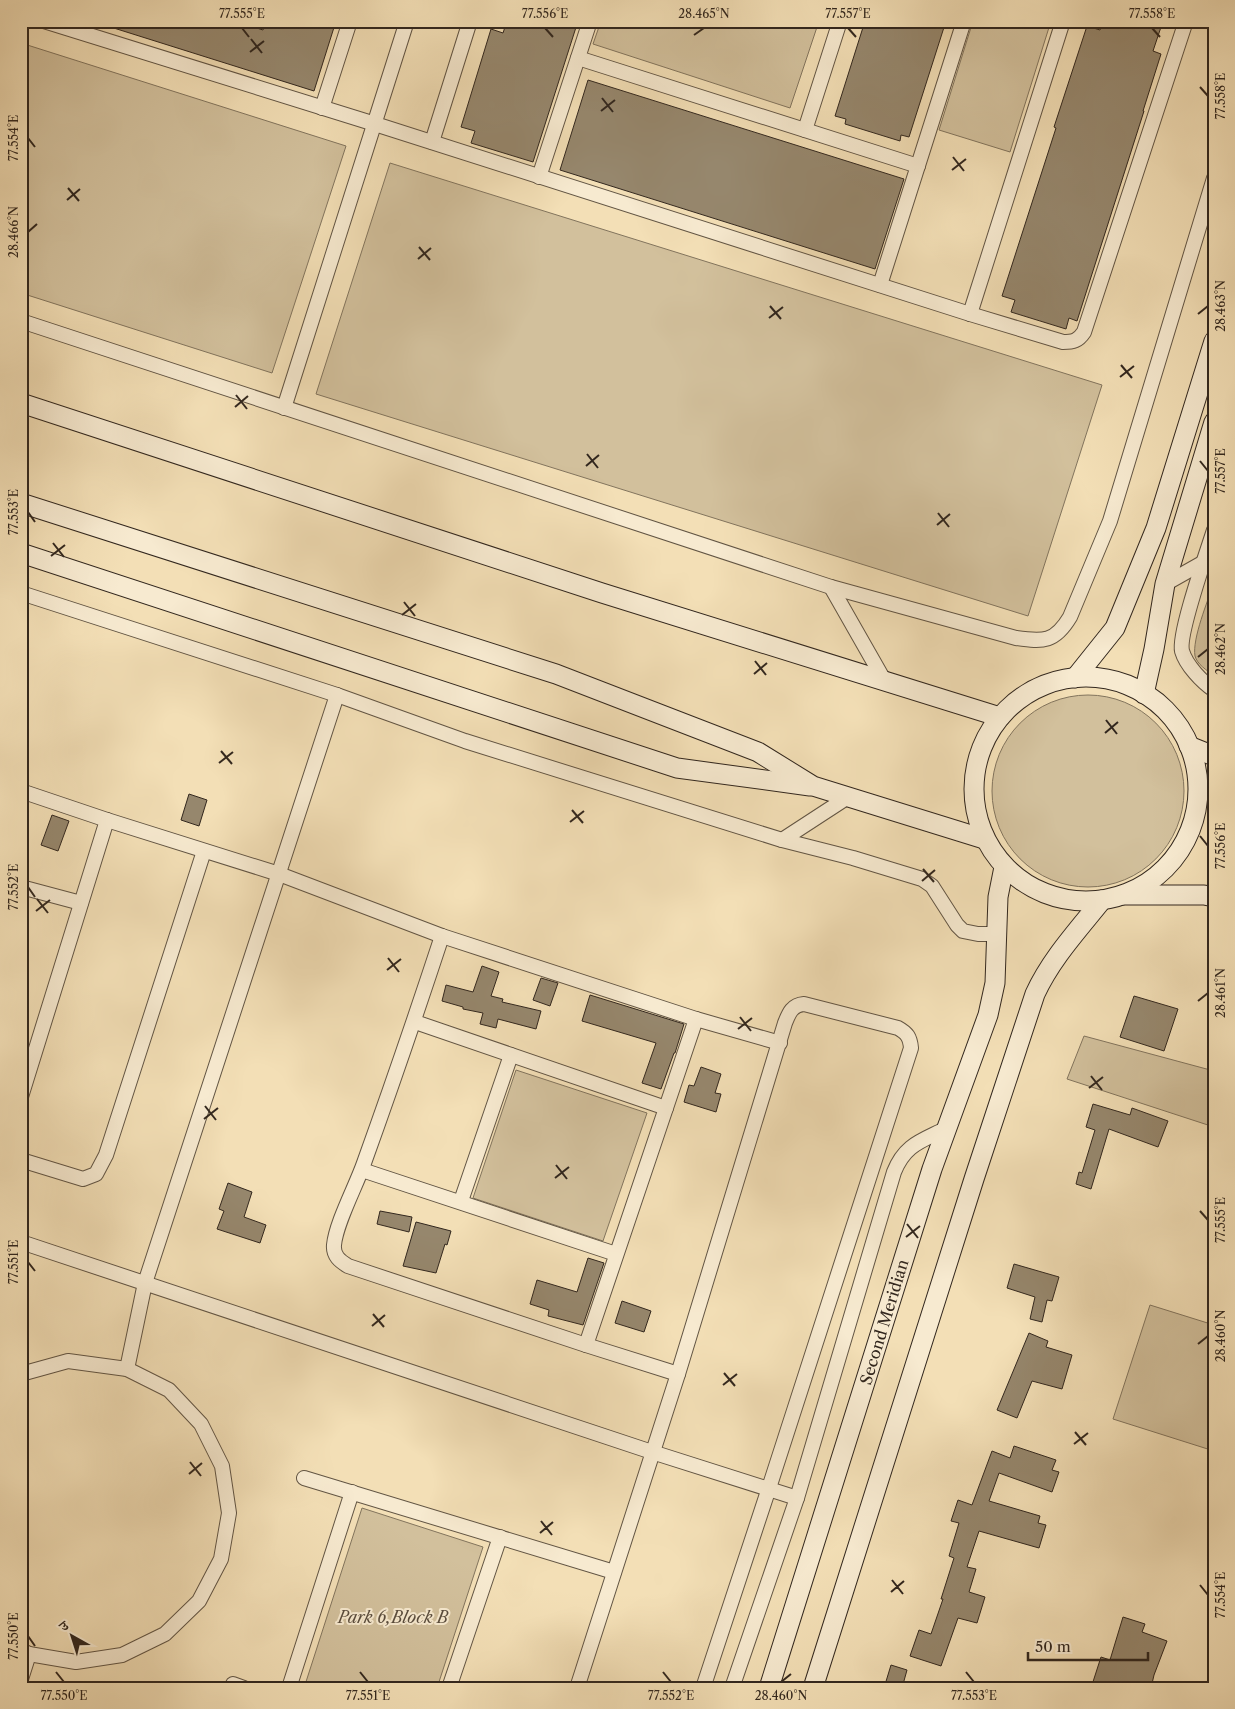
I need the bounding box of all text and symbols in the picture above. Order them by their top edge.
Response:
text: 77.555°E [219,6,265,21]
text: 77.556°E [522,6,568,21]
text: 28.465°N [678,6,730,21]
text: 77.557°E [825,6,871,21]
text: 77.558°E [1129,6,1175,21]
text: 77.558°E [1213,73,1228,119]
text: 77.554°E [6,115,21,161]
text: 28.466°N [6,206,21,258]
text: 28.463°N [1213,280,1228,332]
text: 77.557°E [1213,448,1228,494]
text: 77.553°E [6,489,21,535]
text: 28.462°N [1213,623,1228,675]
text: 77.556°E [1213,823,1228,869]
text: 77.552°E [6,864,21,910]
text: 28.461°N [1213,968,1228,1018]
text: 77.555°E [1213,1197,1228,1243]
text: 77.551°E [6,1240,21,1284]
street label: Second Meridian [855,1257,913,1387]
text: 28.460°N [1213,1310,1228,1362]
text: 77.554°E [1213,1572,1228,1618]
park label: Park 6,Block B [336,1607,449,1627]
text: 77.550°E [6,1612,21,1660]
north arrow [48,1612,98,1662]
text: उ [55,1616,73,1636]
scale bar [1028,1629,1148,1661]
text: 50 m [1035,1637,1071,1656]
text: 77.550°E [40,1688,88,1703]
text: 77.551°E [346,1688,390,1703]
text: 77.552°E [648,1688,694,1703]
text: 28.460°N [755,1688,807,1703]
text: 77.553°E [951,1688,997,1703]

